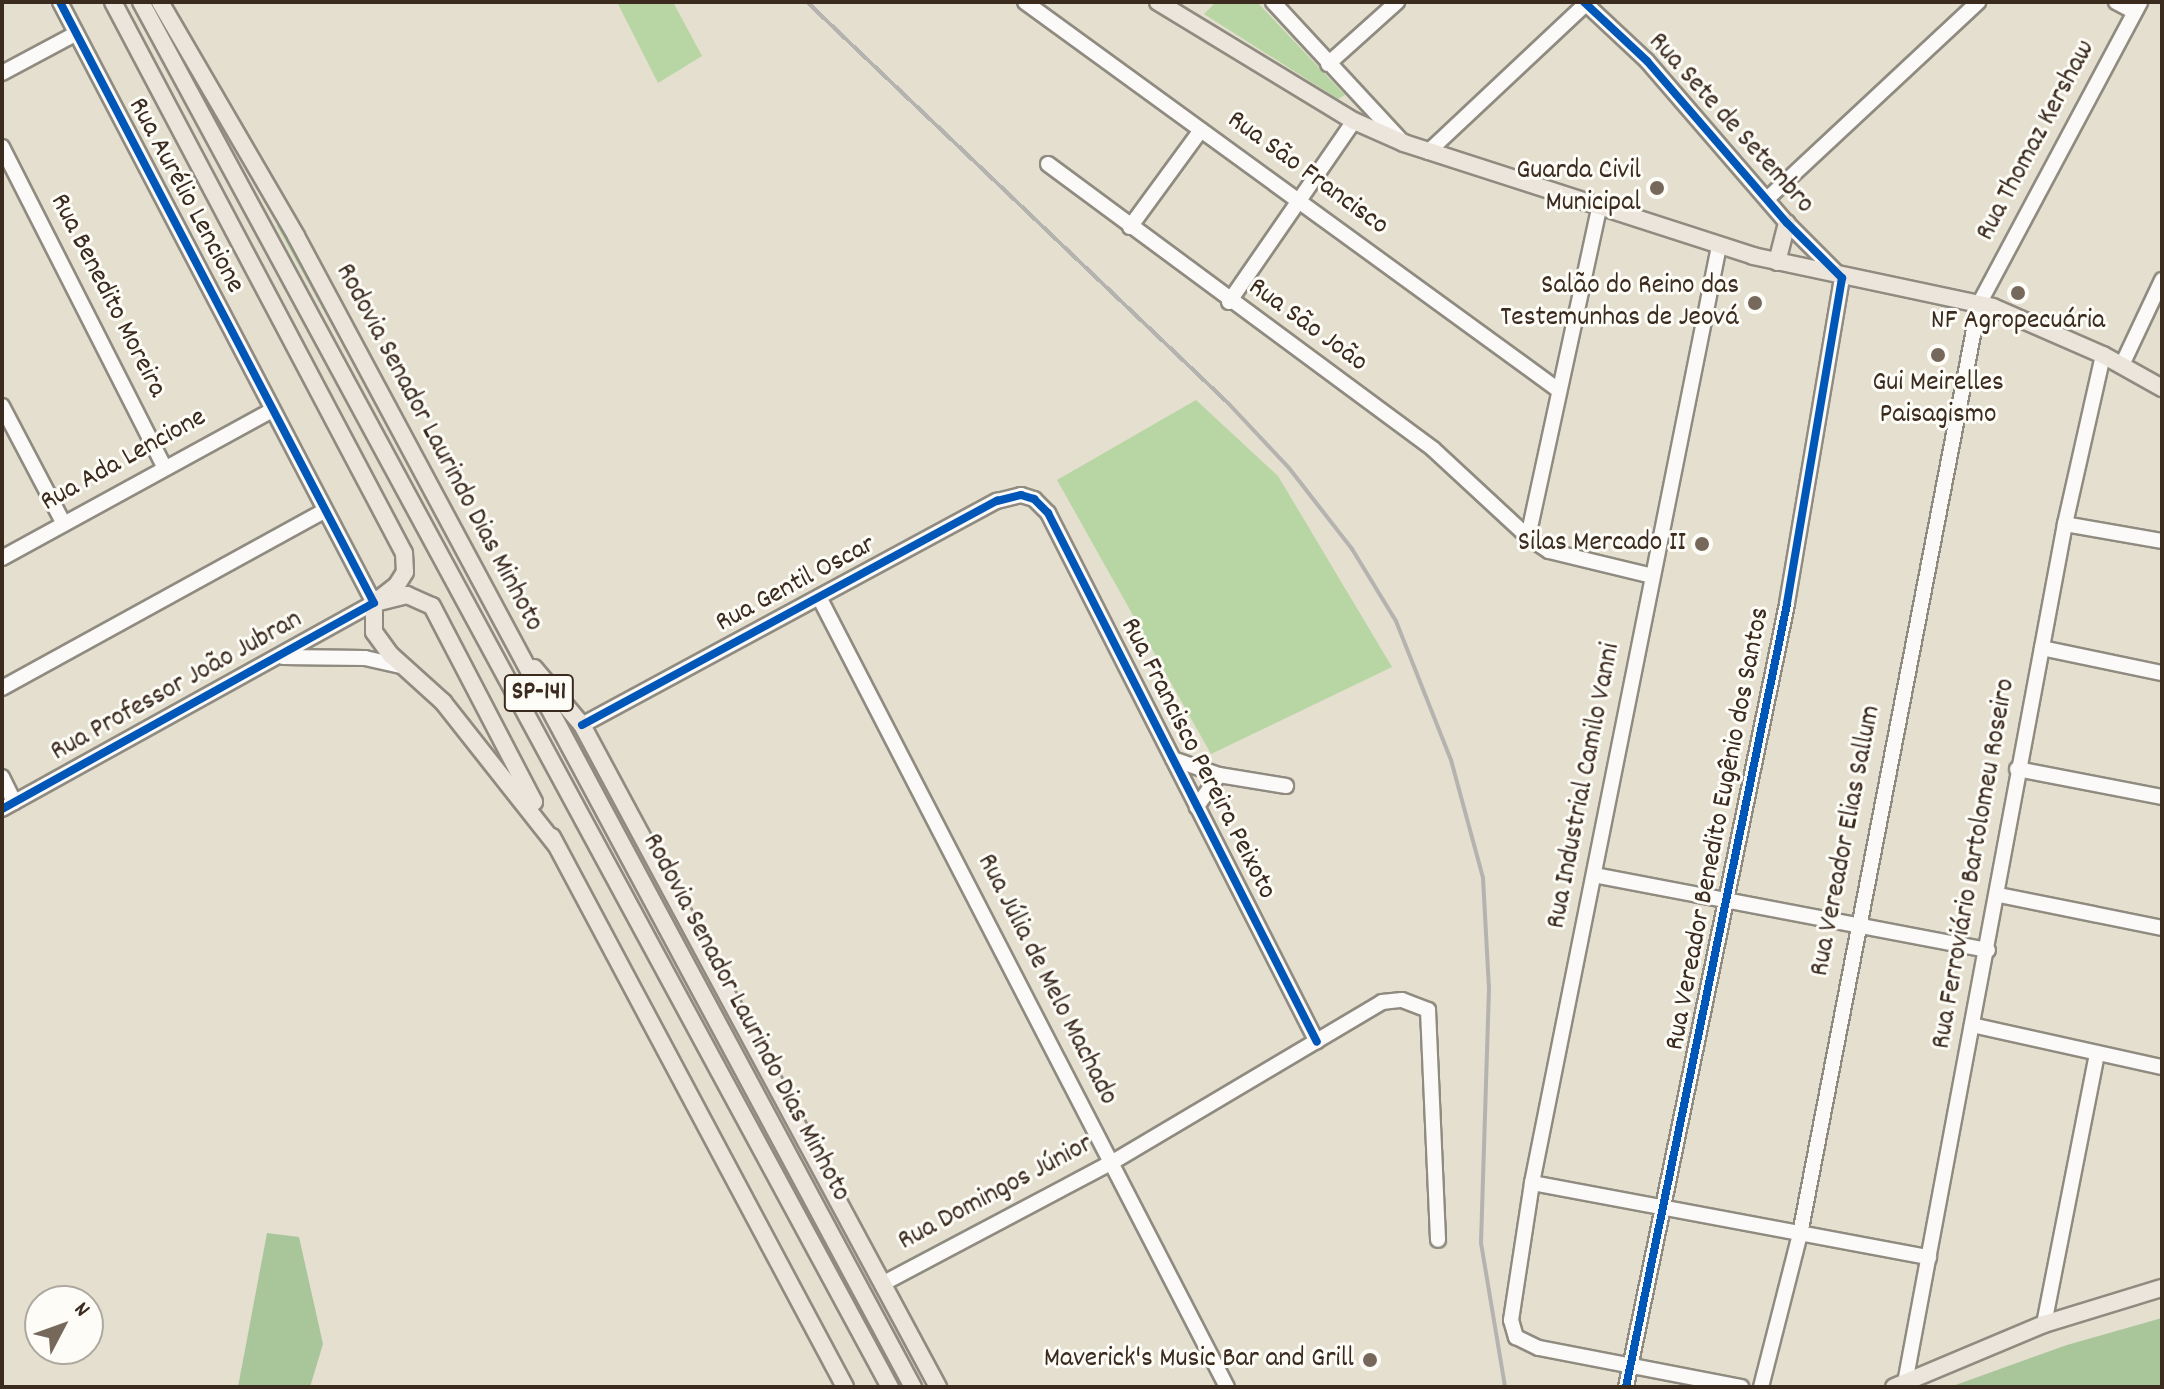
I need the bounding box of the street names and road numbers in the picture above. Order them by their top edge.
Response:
street label: Rua Sete de Setembro [1640,26,1820,222]
street label: Rua Thomaz Kershaw [1970,35,2104,247]
street label: Rua Aurélio Lencione [119,93,251,299]
street label: Rua São Francisco [1220,104,1394,244]
street label: Rua Benedito Moreira [41,189,173,403]
street label: Rodovia Senador Laurindo Dias Minhoto [327,258,549,638]
street label: Rua São João [1241,271,1373,381]
street label: Rua Ada Lencione [35,402,213,520]
street label: Rua Gentil Oscar [710,529,882,641]
street label: Rua Professor João Jubran [45,604,309,770]
street label: Rua Vereador Benedito Eugênio dos Santos [1660,605,1778,1053]
street label: Rua Francisco Pereira Peixoto [1111,613,1283,905]
street label: Rua Industrial Camilo Vanni [1541,640,1629,932]
road number: SP-141 [503,671,575,715]
street label: Rua Ferroviário Bartolomeu Roseiro [1926,676,2024,1052]
street label: Rua Vereador Elias Sallum [1804,703,1890,979]
street label: Rodovia Senador Laurindo Dias Minhoto [634,828,856,1208]
street label: Rua Júlia de Melo Machado [968,849,1124,1111]
street label: Rua Domingos Júnior [893,1129,1099,1259]

